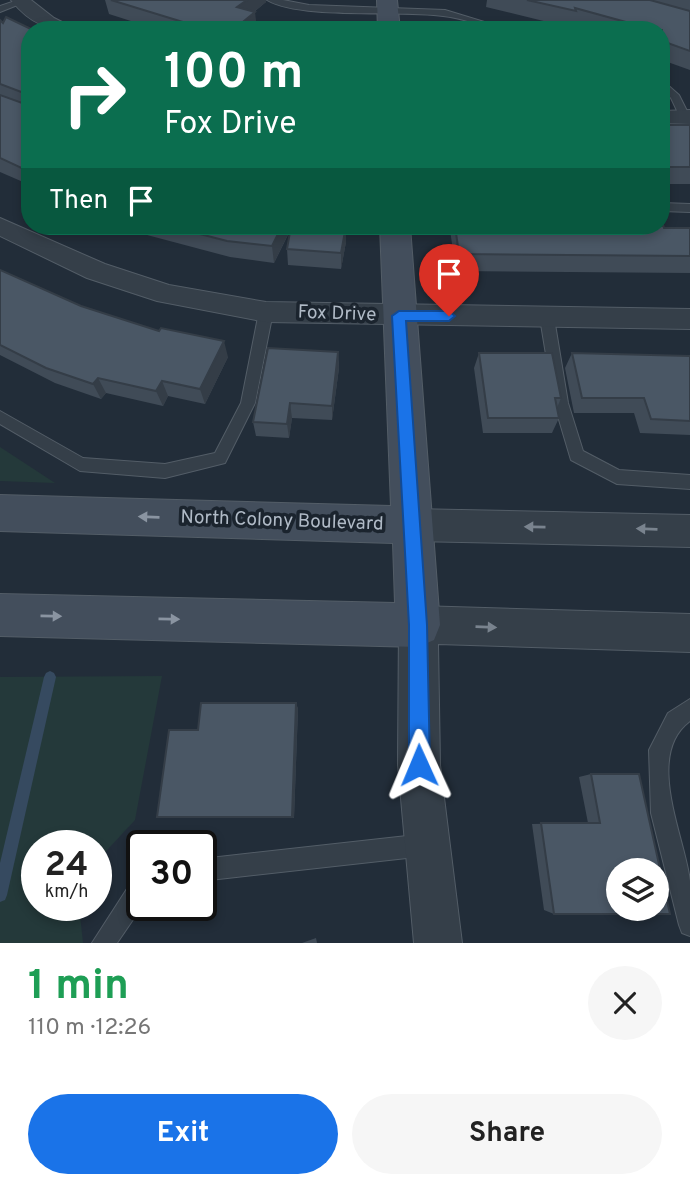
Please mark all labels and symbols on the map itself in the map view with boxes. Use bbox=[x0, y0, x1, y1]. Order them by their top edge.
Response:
pin bbox=[419, 244, 479, 316]
street label: Fox Drive bbox=[297, 301, 377, 327]
street label: North Colony Boulevard bbox=[180, 505, 384, 537]
one-way arrow bbox=[138, 512, 160, 523]
one-way arrow bbox=[524, 521, 546, 533]
one-way arrow bbox=[635, 524, 657, 535]
one-way arrow bbox=[40, 611, 62, 622]
one-way arrow bbox=[159, 613, 181, 625]
one-way arrow bbox=[475, 621, 497, 633]
position arrow bbox=[382, 728, 456, 802]
speed limit sign: 30 bbox=[126, 830, 217, 921]

